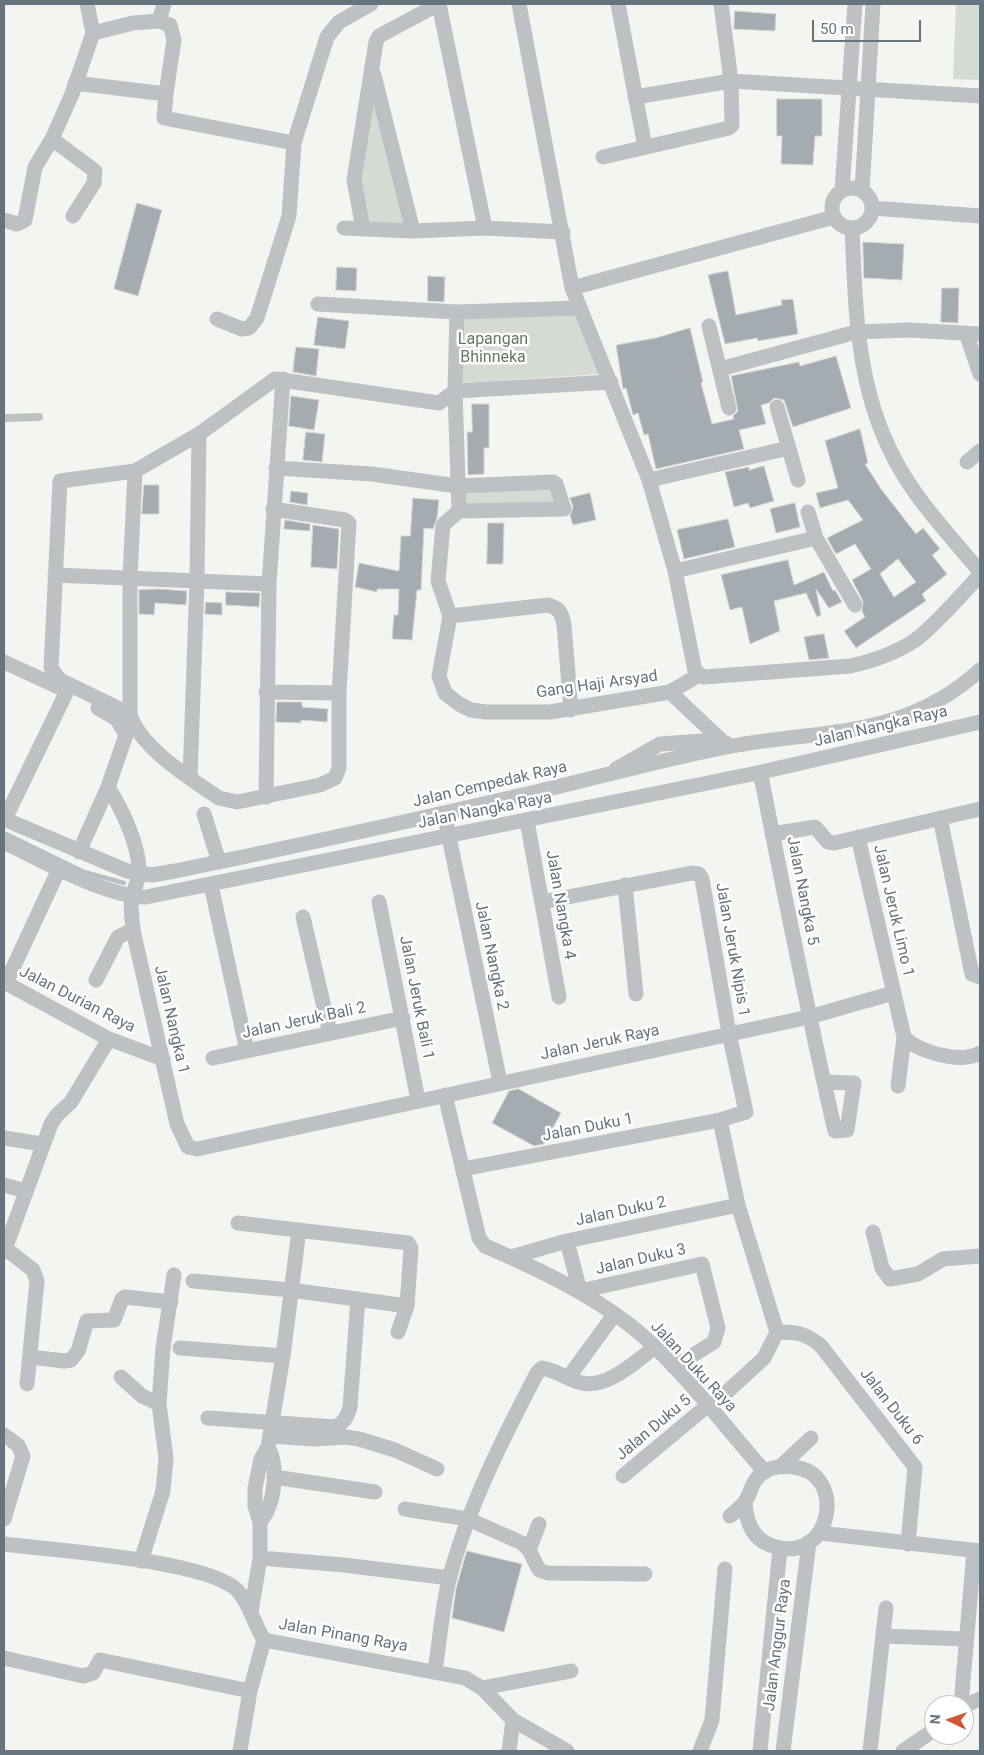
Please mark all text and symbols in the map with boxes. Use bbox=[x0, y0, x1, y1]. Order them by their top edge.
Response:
scale bar bbox=[814, 10, 923, 42]
text: 50 m bbox=[820, 20, 854, 38]
park label: Lapangan Bhinneka bbox=[458, 330, 528, 368]
street label: Gang Haji Arsyad bbox=[535, 667, 659, 703]
street label: Jalan Nangka Raya bbox=[812, 702, 950, 752]
street label: Jalan Cempedak Raya bbox=[411, 758, 569, 812]
street label: Jalan Nangka Raya bbox=[416, 789, 554, 833]
street label: Jalan Nangka 5 bbox=[782, 835, 822, 947]
street label: Jalan Jeruk Limo 1 bbox=[868, 843, 918, 979]
street label: Jalan Nangka 4 bbox=[541, 849, 579, 961]
street label: Jalan Jeruk Nipis 1 bbox=[711, 881, 753, 1019]
street label: Jalan Nangka 2 bbox=[470, 900, 512, 1012]
street label: Jalan Jeruk Bali 1 bbox=[395, 934, 437, 1062]
street label: Jalan Durian Raya bbox=[16, 962, 138, 1038]
street label: Jalan Nangka 1 bbox=[149, 964, 193, 1076]
street label: Jalan Jeruk Bali 2 bbox=[240, 999, 368, 1043]
street label: Jalan Jeruk Raya bbox=[539, 1021, 661, 1065]
street label: Jalan Duku 1 bbox=[541, 1110, 635, 1146]
street label: Jalan Duku 2 bbox=[574, 1193, 668, 1231]
street label: Jalan Duku 3 bbox=[594, 1240, 688, 1280]
street label: Jalan Duku Raya bbox=[646, 1317, 740, 1417]
street label: Jalan Duku 6 bbox=[855, 1365, 927, 1449]
street label: Jalan Duku 5 bbox=[613, 1391, 695, 1465]
street label: Jalan Anggur Raya bbox=[760, 1578, 796, 1712]
street label: Jalan Pinang Raya bbox=[277, 1615, 409, 1657]
north arrow bbox=[924, 1695, 974, 1745]
text: N bbox=[927, 1714, 943, 1725]

